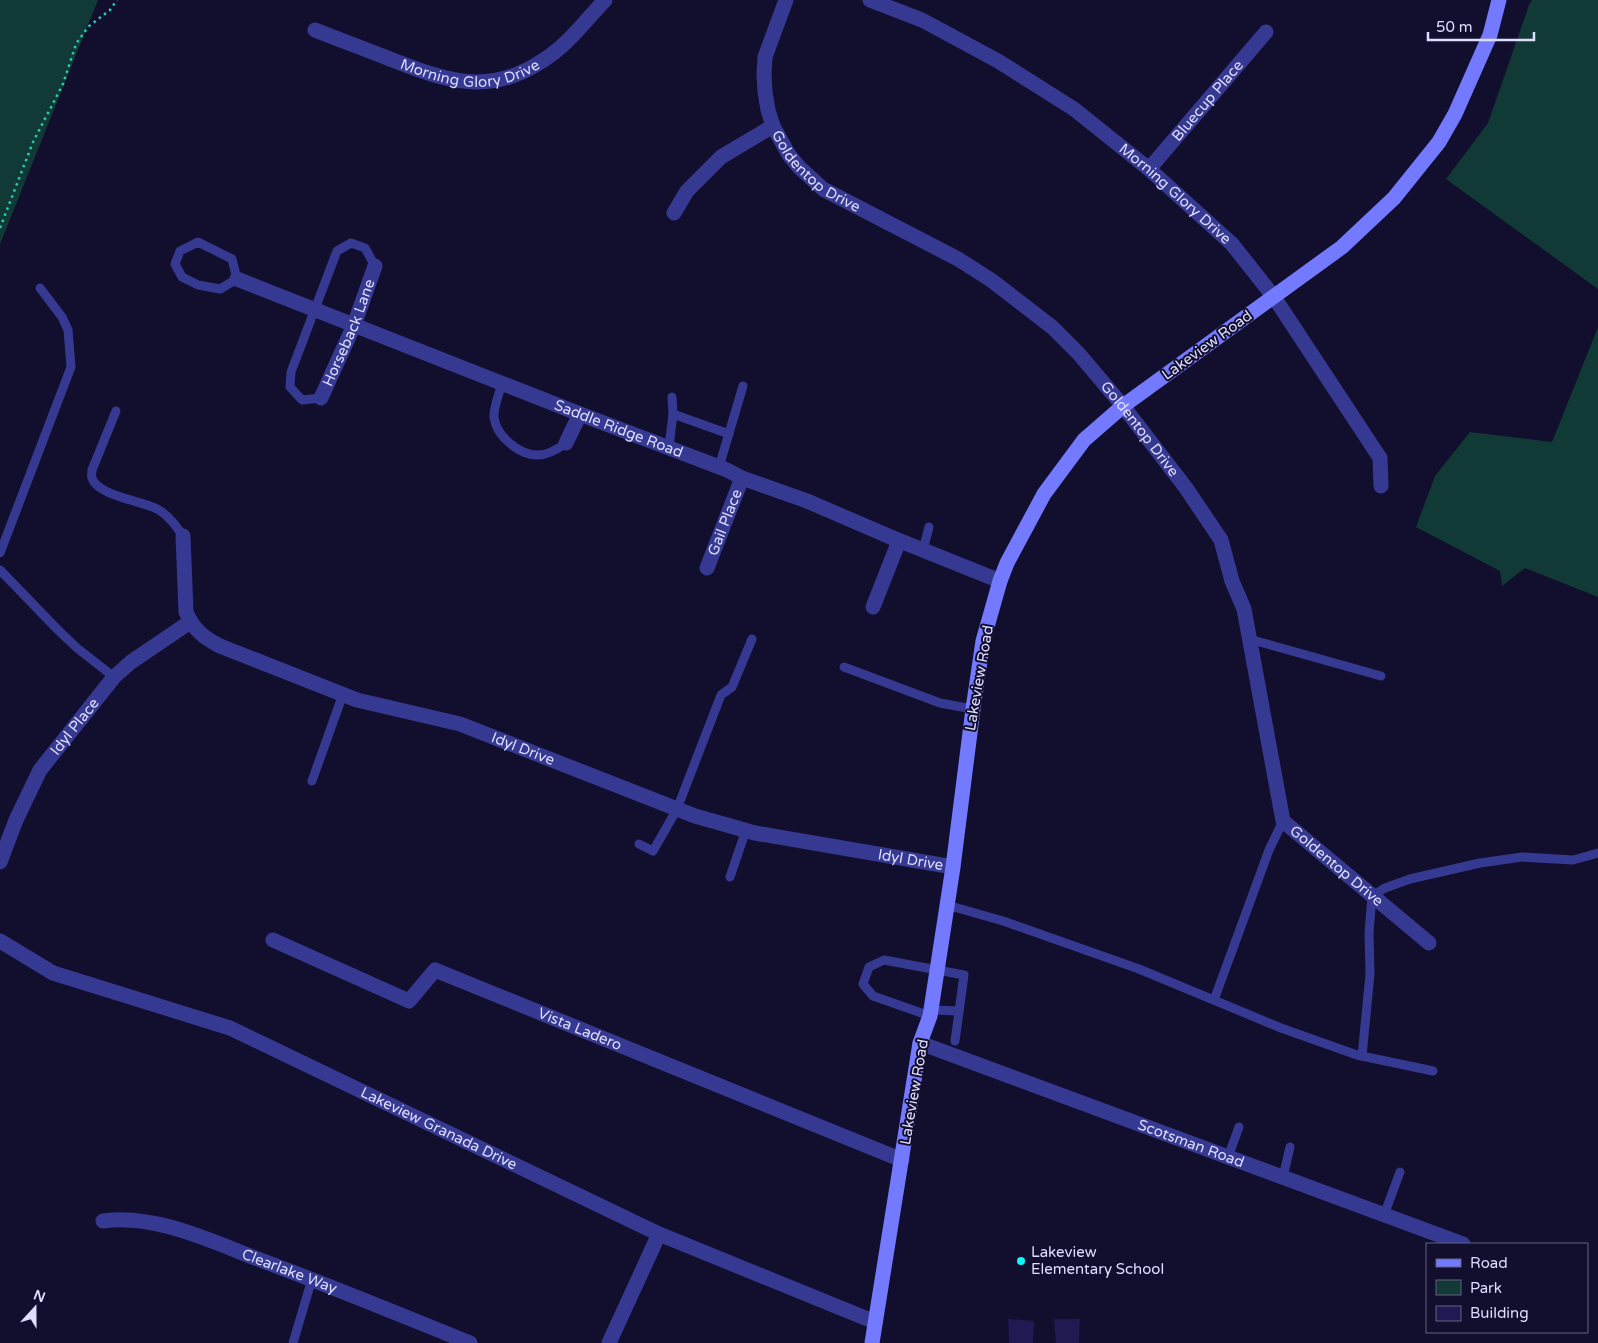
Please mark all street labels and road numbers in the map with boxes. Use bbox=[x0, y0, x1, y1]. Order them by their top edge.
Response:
street label: Morning Glory Drive bbox=[398, 51, 542, 69]
street label: Bluecup Place bbox=[1168, 56, 1247, 145]
street label: Goldentop Drive bbox=[768, 127, 864, 216]
street label: Morning Glory Drive bbox=[1115, 140, 1235, 248]
street label: Horseback Lane bbox=[318, 277, 379, 389]
street label: Lakeview Road bbox=[1158, 306, 1256, 384]
street label: Goldentop Drive bbox=[1097, 377, 1183, 480]
street label: Saddle Ridge Road bbox=[552, 396, 686, 461]
street label: Gail Place bbox=[704, 487, 746, 558]
street label: Lakeview Road bbox=[961, 624, 997, 732]
street label: Idyl Place bbox=[46, 694, 103, 759]
street label: Idyl Drive bbox=[489, 728, 557, 769]
street label: Goldentop Drive bbox=[1286, 822, 1387, 910]
street label: Idyl Drive bbox=[877, 845, 945, 874]
street label: Vista Ladero bbox=[535, 1004, 625, 1054]
street label: Lakeview Road bbox=[896, 1038, 932, 1146]
street label: Lakeview Granada Drive bbox=[358, 1083, 520, 1174]
street label: Scotsman Road bbox=[1135, 1115, 1247, 1171]
street label: Clearlake Way bbox=[239, 1245, 340, 1297]

